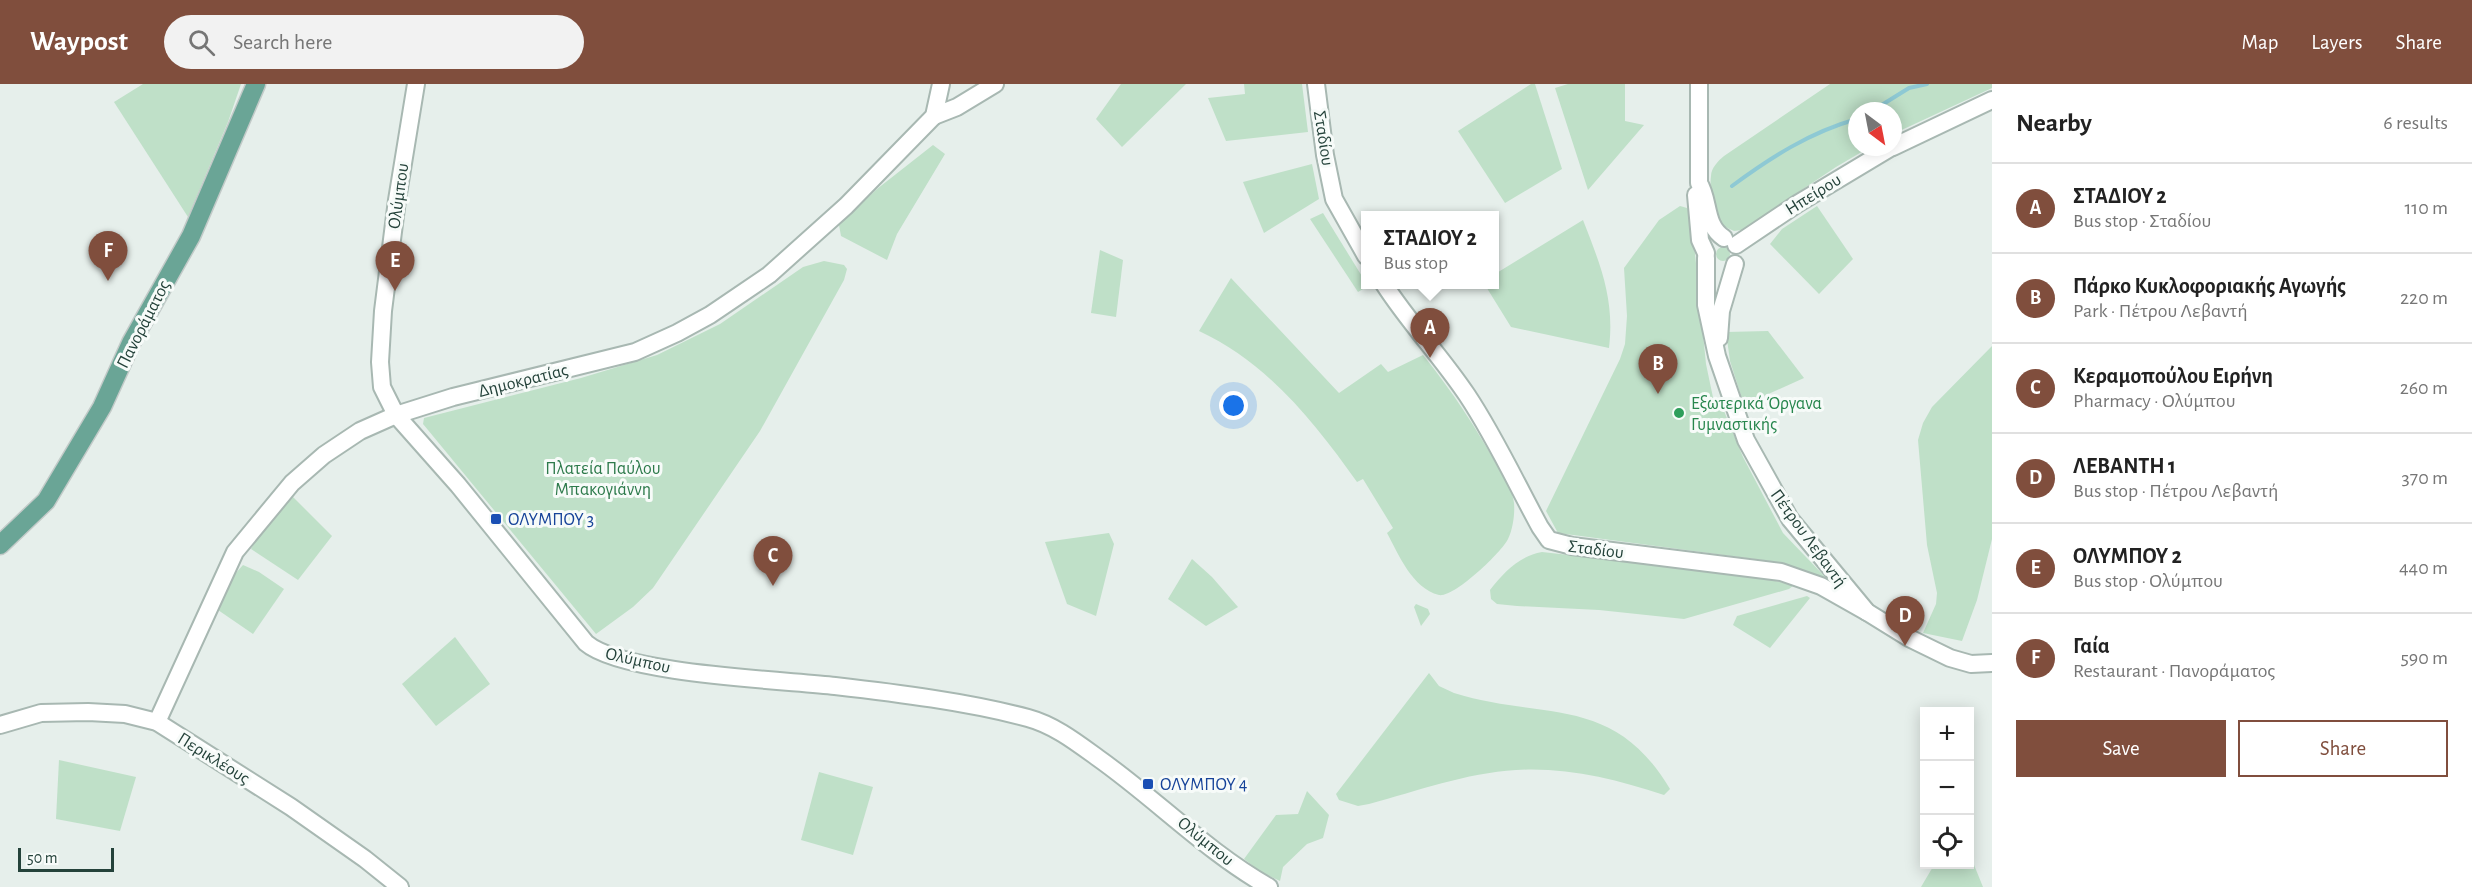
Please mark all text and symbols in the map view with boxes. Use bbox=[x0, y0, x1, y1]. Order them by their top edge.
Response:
search box bbox=[164, 15, 584, 69]
icon: search bbox=[185, 26, 218, 59]
text: Waypost bbox=[30, 28, 128, 56]
text: Search here bbox=[233, 31, 333, 53]
text: Map bbox=[2242, 32, 2278, 53]
text: Layers bbox=[2311, 32, 2362, 53]
text: Share bbox=[2395, 32, 2442, 53]
north arrow bbox=[1848, 102, 1902, 156]
street label: Σταδίου bbox=[1310, 109, 1337, 167]
text: Nearby bbox=[2016, 110, 2092, 136]
text: 6 results bbox=[2383, 113, 2448, 133]
street label: Ολύμπου bbox=[385, 162, 413, 230]
street label: Ηπείρου bbox=[1782, 170, 1845, 219]
text: ΣΤΑΔΙΟΥ 2 bbox=[2073, 185, 2167, 207]
text: A bbox=[2030, 198, 2042, 218]
text: 110 m bbox=[2404, 198, 2448, 218]
popup bbox=[1361, 211, 1499, 289]
text: Bus stop · Σταδίου bbox=[2073, 211, 2211, 231]
text: ΣΤΑΔΙΟΥ 2 bbox=[1383, 227, 1477, 249]
pin: F bbox=[88, 232, 128, 281]
pin: E bbox=[376, 242, 414, 291]
text: Bus stop bbox=[1383, 253, 1448, 273]
text: Πάρκο Κυκλοφοριακής Αγωγής bbox=[2073, 275, 2346, 297]
street label: Πανοράματος bbox=[114, 278, 174, 371]
text: B bbox=[2030, 288, 2041, 308]
text: 220 m bbox=[2400, 288, 2448, 308]
text: Park · Πέτρου Λεβαντή bbox=[2073, 301, 2248, 321]
pin: A bbox=[1410, 308, 1450, 358]
pin: B bbox=[1638, 344, 1678, 394]
street label: Δημοκρατίας bbox=[476, 360, 570, 401]
text: Κεραμοπούλου Ειρήνη bbox=[2073, 365, 2273, 387]
text: C bbox=[2030, 378, 2041, 398]
text: 260 m bbox=[2400, 378, 2448, 398]
your location bbox=[1219, 391, 1248, 420]
text: Pharmacy · Ολύμπου bbox=[2073, 391, 2236, 411]
place label: Εξωτερικά Όργανα Γυμναστικής bbox=[1691, 395, 1822, 434]
marker: Εξωτερικά Όργανα Γυμναστικής bbox=[1672, 406, 1686, 420]
text: ΛΕΒΑΝΤΗ 1 bbox=[2073, 455, 2176, 477]
park label: Πλατεία Παύλου Μπακογιάννη bbox=[545, 459, 661, 499]
text: D bbox=[2029, 468, 2042, 488]
text: 370 m bbox=[2402, 468, 2448, 488]
text: Bus stop · Πέτρου Λεβαντή bbox=[2073, 481, 2278, 501]
street label: Πέτρου Λεβαντή bbox=[1767, 486, 1850, 591]
place label: ΟΛΥΜΠΟΥ 3 bbox=[508, 511, 594, 529]
marker: ΟΛΥΜΠΟΥ 3 bbox=[489, 512, 503, 526]
pin: C bbox=[754, 536, 792, 586]
street label: Σταδίου bbox=[1567, 537, 1625, 562]
text: ΟΛΥΜΠΟΥ 2 bbox=[2073, 545, 2182, 567]
text: E bbox=[2030, 558, 2041, 578]
text: 440 m bbox=[2399, 558, 2448, 578]
text: Bus stop · Ολύμπου bbox=[2073, 571, 2223, 591]
pin: D bbox=[1886, 596, 1924, 646]
text: Γαία bbox=[2073, 635, 2110, 657]
street label: Ολύμπου bbox=[603, 645, 672, 677]
text: F bbox=[2031, 648, 2040, 668]
text: 590 m bbox=[2400, 648, 2448, 668]
text: Restaurant · Πανοράματος bbox=[2073, 661, 2275, 681]
map controls bbox=[1920, 707, 1974, 869]
button: + bbox=[1920, 707, 1974, 761]
button: Save bbox=[2016, 720, 2226, 777]
button: Share bbox=[2238, 720, 2448, 777]
street label: Περικλέους bbox=[174, 730, 253, 788]
button: − bbox=[1920, 761, 1974, 815]
place label: ΟΛΥΜΠΟΥ 4 bbox=[1160, 776, 1248, 794]
marker: ΟΛΥΜΠΟΥ 4 bbox=[1141, 777, 1155, 791]
street label: Ολύμπου bbox=[1174, 814, 1237, 870]
button: locate bbox=[1920, 815, 1974, 869]
scale bar bbox=[18, 845, 114, 872]
text: 50 m bbox=[27, 850, 58, 866]

